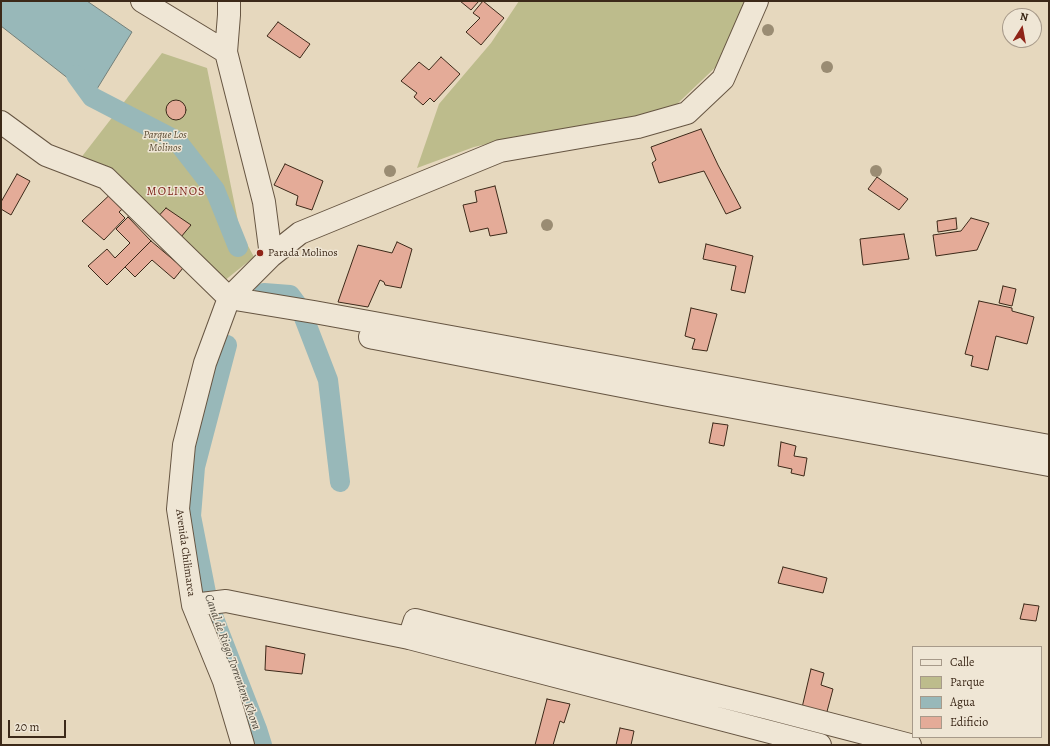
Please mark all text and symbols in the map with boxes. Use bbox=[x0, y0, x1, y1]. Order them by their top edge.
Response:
north arrow bbox=[1002, 8, 1042, 48]
text: N bbox=[1019, 9, 1030, 25]
park label: Parque Los Molinos bbox=[143, 128, 187, 154]
district label: MOLINOS bbox=[147, 185, 205, 199]
place label: Parada Molinos bbox=[268, 246, 338, 260]
marker: Parada Molinos bbox=[255, 248, 265, 258]
street label: Avenida Chilimarca bbox=[172, 509, 198, 597]
water label: Canal de Riego Torrentera Khora bbox=[201, 592, 263, 732]
legend bbox=[912, 646, 1042, 738]
text: Calle bbox=[950, 654, 974, 670]
text: Parque bbox=[950, 674, 985, 690]
text: Agua bbox=[950, 694, 975, 710]
scale bar bbox=[10, 712, 68, 738]
text: Edificio bbox=[950, 714, 988, 730]
text: 20 m bbox=[15, 719, 39, 735]

